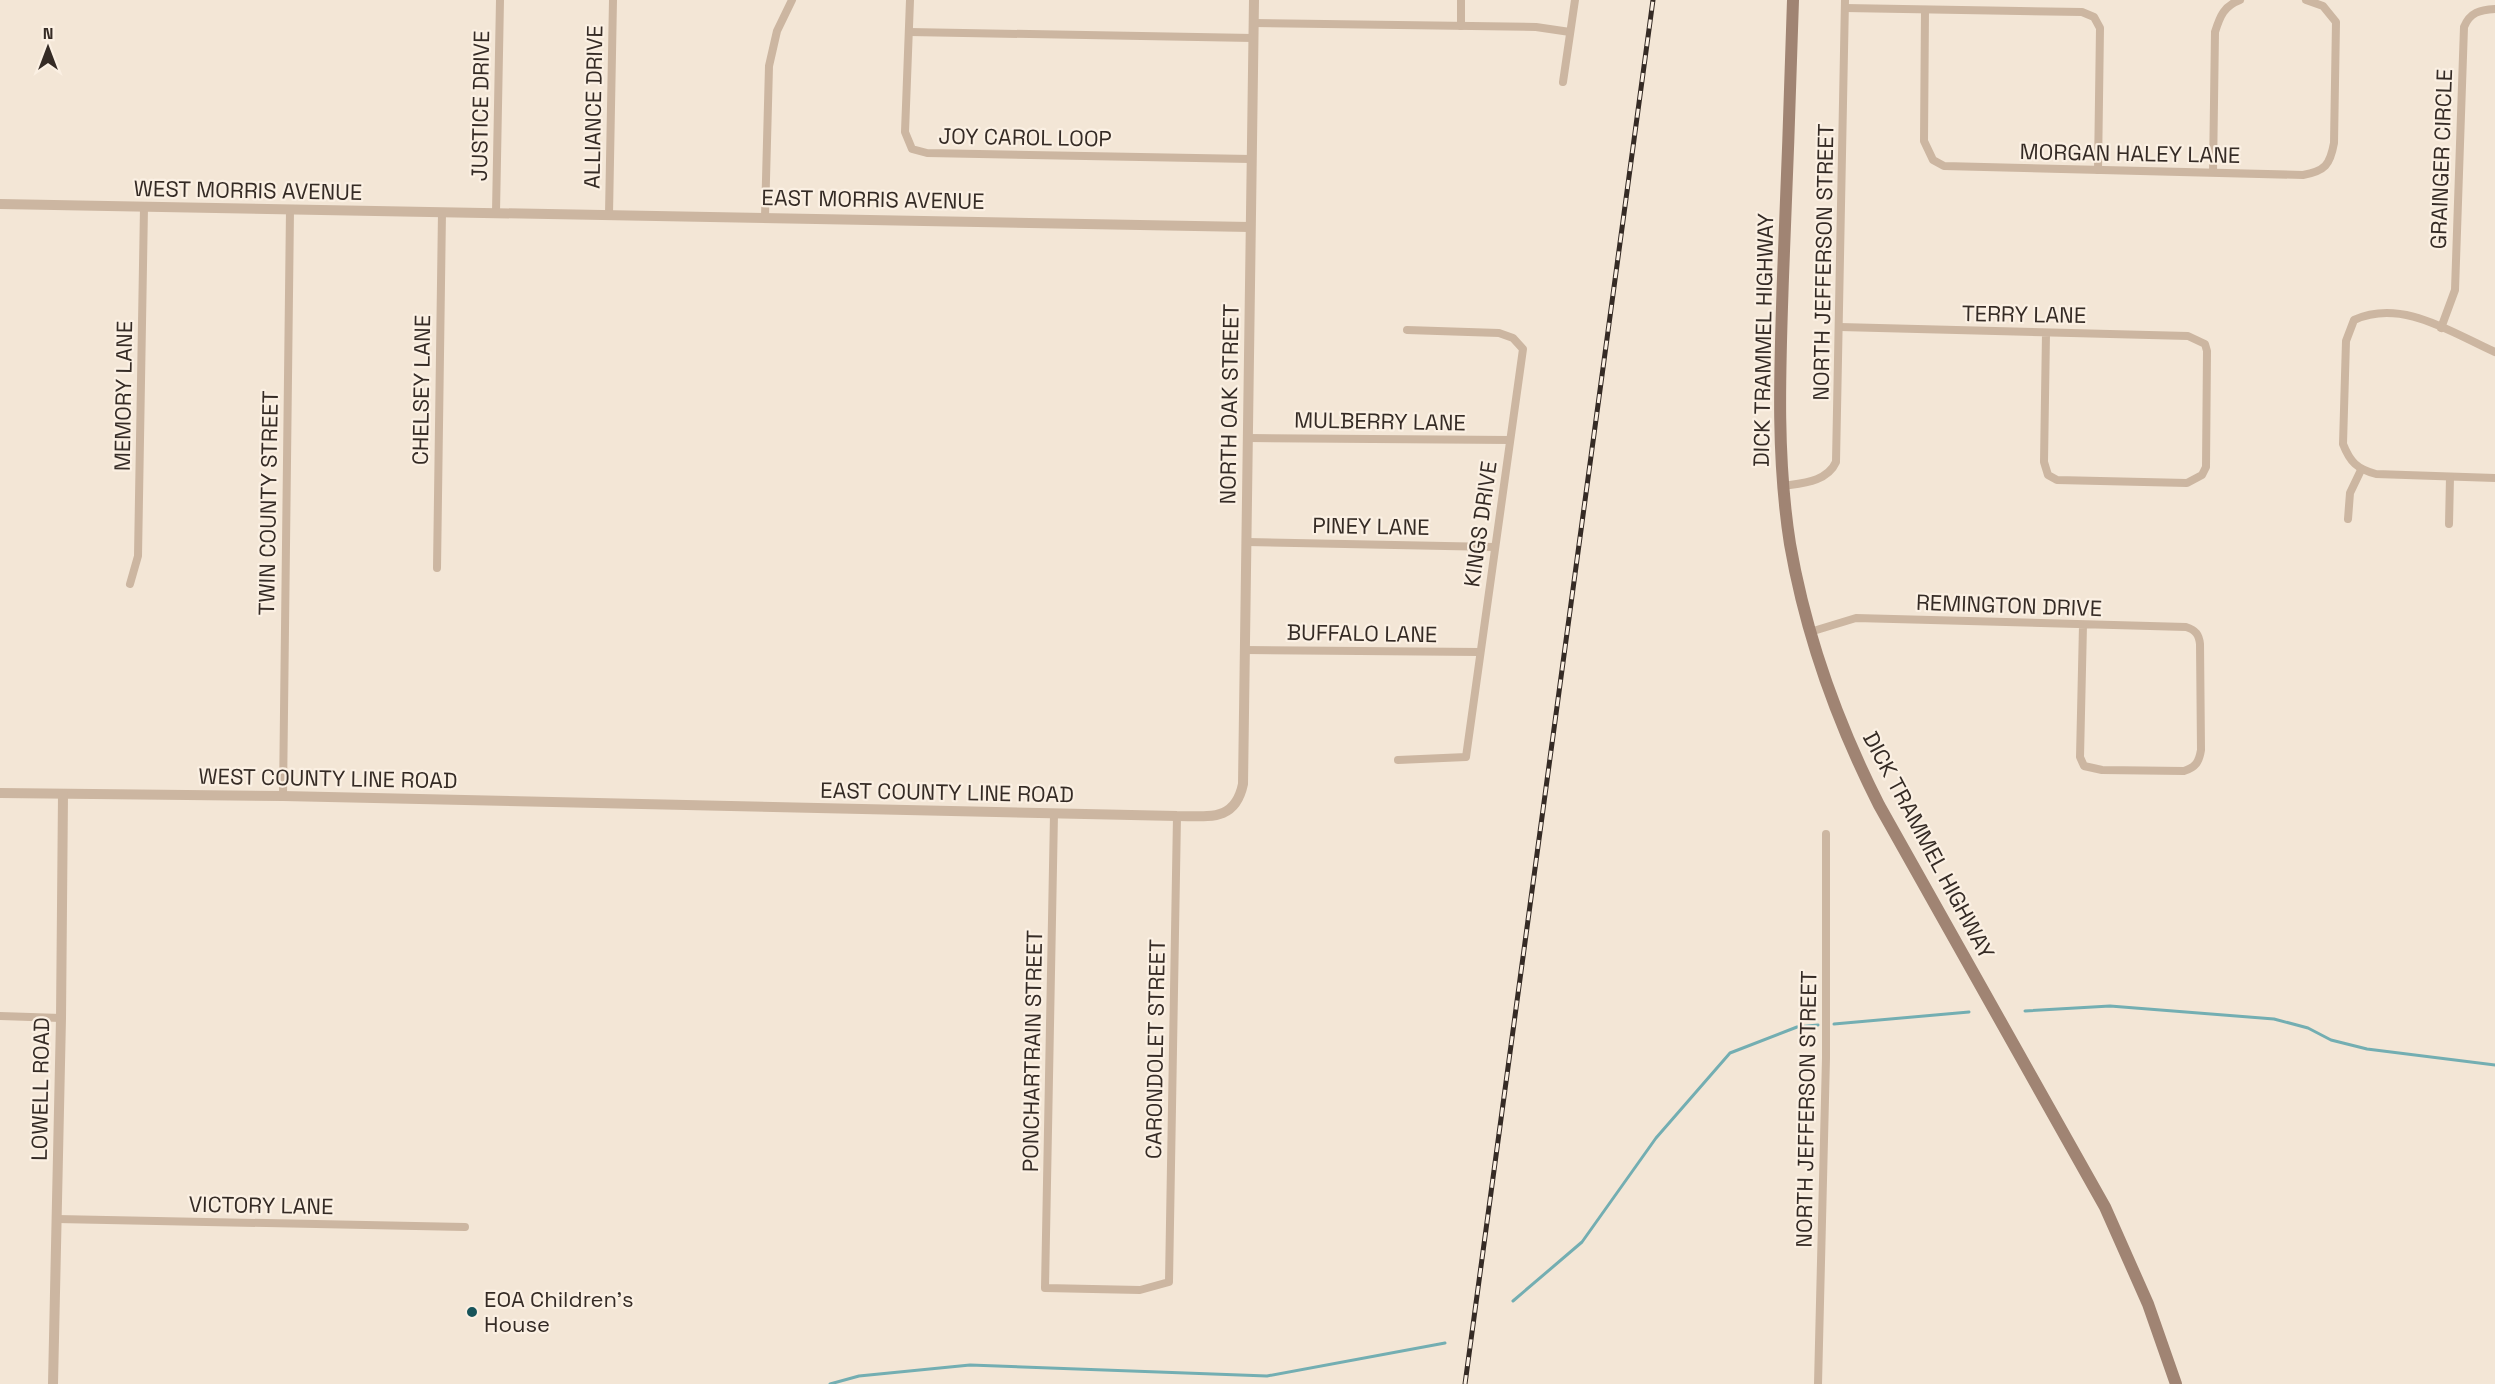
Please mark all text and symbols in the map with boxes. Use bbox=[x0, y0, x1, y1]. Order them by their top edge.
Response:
north arrow bbox=[18, 18, 78, 78]
text: N bbox=[43, 23, 53, 44]
street label: ALLIANCE DRIVE bbox=[578, 25, 608, 189]
street label: JUSTICE DRIVE bbox=[465, 30, 495, 182]
street label: GRAINGER CIRCLE bbox=[2424, 68, 2458, 250]
street label: JOY CAROL LOOP bbox=[938, 121, 1112, 153]
street label: NORTH JEFFERSON STREET bbox=[1807, 123, 1839, 401]
street label: MORGAN HALEY LANE bbox=[2019, 137, 2241, 169]
street label: WEST MORRIS AVENUE bbox=[133, 174, 363, 206]
street label: EAST MORRIS AVENUE bbox=[761, 183, 985, 215]
street label: DICK TRAMMEL HIGHWAY bbox=[1747, 212, 1779, 467]
street label: TERRY LANE bbox=[1962, 299, 2086, 329]
street label: NORTH OAK STREET bbox=[1213, 303, 1245, 505]
street label: CHELSEY LANE bbox=[406, 315, 436, 465]
street label: MEMORY LANE bbox=[108, 321, 138, 471]
street label: TWIN COUNTY STREET bbox=[252, 390, 284, 616]
street label: MULBERRY LANE bbox=[1294, 406, 1466, 436]
street label: KINGS DRIVE bbox=[1457, 459, 1503, 589]
street label: PINEY LANE bbox=[1312, 511, 1430, 541]
street label: REMINGTON DRIVE bbox=[1915, 588, 2103, 622]
street label: BUFFALO LANE bbox=[1286, 618, 1438, 648]
street label: DICK TRAMMEL HIGHWAY bbox=[1857, 726, 2001, 964]
street label: WEST COUNTY LINE ROAD bbox=[198, 762, 458, 794]
street label: EAST COUNTY LINE ROAD bbox=[820, 776, 1074, 808]
street label: PONCHARTRAIN STREET bbox=[1016, 930, 1048, 1172]
street label: CARONDOLET STREET bbox=[1139, 939, 1171, 1159]
street label: NORTH JEFFERSON STREET bbox=[1790, 970, 1822, 1248]
street label: LOWELL ROAD bbox=[25, 1017, 55, 1161]
street label: VICTORY LANE bbox=[188, 1190, 334, 1220]
place label: EOA Children’s House bbox=[484, 1285, 633, 1338]
marker: EOA Children’s House bbox=[465, 1305, 479, 1319]

